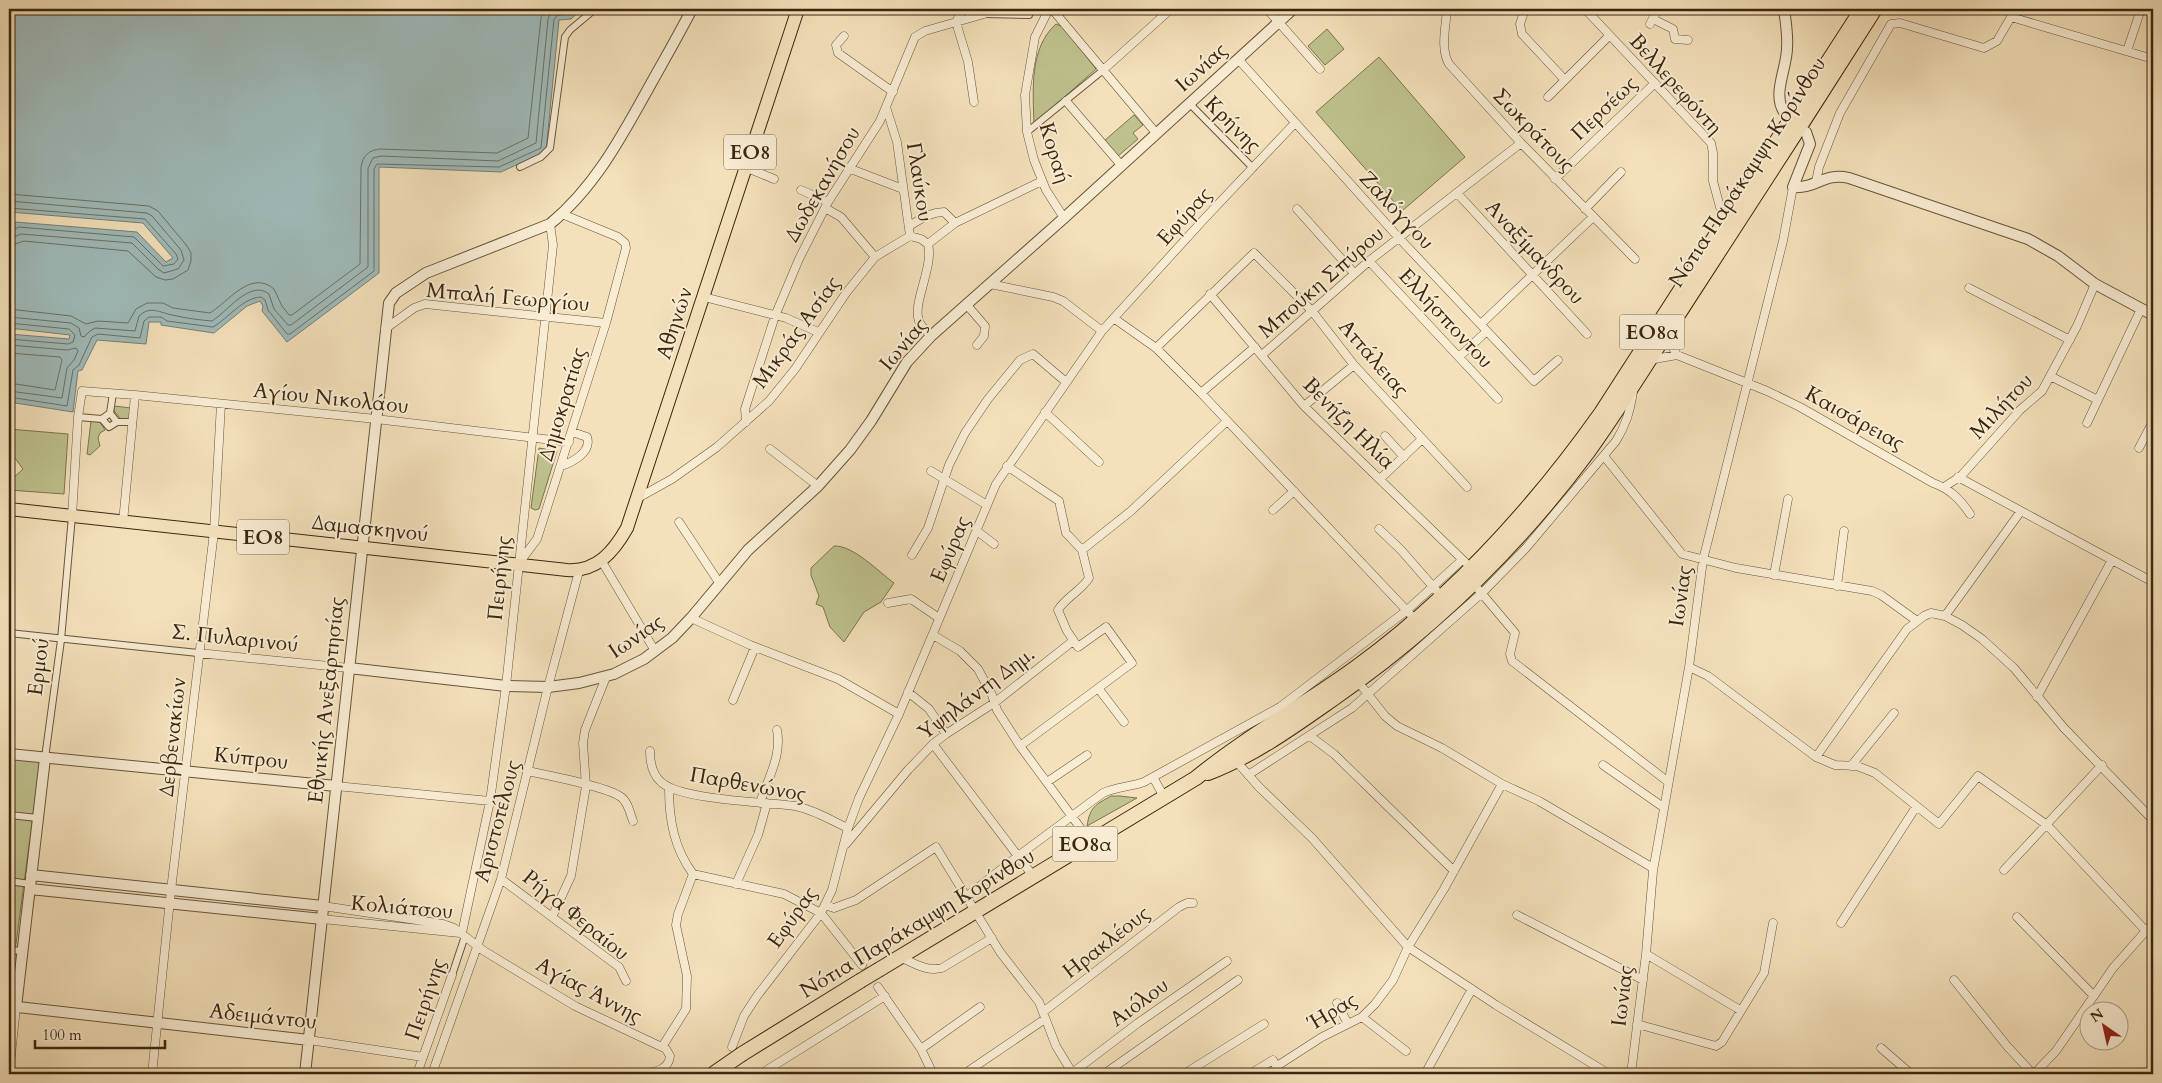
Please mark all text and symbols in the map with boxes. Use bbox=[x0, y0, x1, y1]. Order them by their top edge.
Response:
street label: Βελλερεφόντη bbox=[1622, 28, 1729, 141]
street label: Ιωνίας bbox=[1169, 36, 1234, 99]
street label: Νότια Παράκαμψη Κορίνθου bbox=[1662, 51, 1833, 293]
street label: Περσέως bbox=[1565, 69, 1644, 147]
street label: Σωκράτους bbox=[1486, 82, 1581, 179]
street label: Κρήνης bbox=[1198, 90, 1267, 159]
street label: Κοραή bbox=[1031, 119, 1078, 187]
street label: Δωδεκανήσου bbox=[777, 121, 867, 248]
road number: ΕΟ8 bbox=[724, 134, 776, 170]
street label: Γλαύκου bbox=[899, 140, 940, 224]
street label: Ζαλόγγου bbox=[1353, 165, 1441, 256]
street label: Εφύρας bbox=[1150, 181, 1218, 252]
street label: Αναξίμανδρου bbox=[1478, 194, 1591, 311]
street label: Μπούκη Σπύρου bbox=[1252, 220, 1390, 345]
street label: Ελλήσποντου bbox=[1392, 262, 1500, 375]
street label: Μικράς Ασίας bbox=[746, 270, 847, 395]
street label: Μπαλή Γεωργίου bbox=[425, 276, 591, 319]
street label: Αθηνών bbox=[649, 283, 700, 363]
street label: Ιωνίας bbox=[873, 312, 934, 377]
street label: Αττάλειας bbox=[1332, 313, 1415, 403]
road number: ΕΟ8α bbox=[1620, 314, 1684, 350]
street label: Δημοκρατίας bbox=[531, 344, 594, 465]
street label: Μιλήτου bbox=[1963, 367, 2039, 446]
street label: Βενήζη Ηλία bbox=[1296, 371, 1401, 476]
street label: Αγίου Νικολάου bbox=[252, 376, 410, 421]
street label: Καισάρειας bbox=[1800, 379, 1910, 458]
street label: Δαμασκηνού bbox=[310, 508, 430, 549]
street label: Εφύρας bbox=[924, 512, 977, 587]
road number: ΕΟ8 bbox=[237, 520, 289, 554]
street label: Πειρήνης bbox=[481, 534, 518, 622]
street label: Ιωνίας bbox=[1662, 564, 1699, 628]
street label: Εθνικής Ανεξαρτησίας bbox=[301, 595, 352, 805]
street label: Ιωνίας bbox=[603, 607, 670, 666]
street label: Σ. Πυλαρινού bbox=[170, 617, 300, 660]
street label: Ερμού bbox=[21, 637, 56, 697]
street label: Υψηλάντη Δημ. bbox=[912, 640, 1041, 747]
street label: Δερβενακίων bbox=[152, 676, 193, 798]
street label: Κύπρου bbox=[212, 740, 290, 777]
street label: Αριστοτέλους bbox=[467, 757, 528, 885]
street label: Παρθενώνος bbox=[688, 760, 808, 809]
road number: ΕΟ8α bbox=[1052, 826, 1118, 862]
street label: Νότια Παράκαμψη Κορίνθου bbox=[794, 842, 1040, 1005]
street label: Ρήγα Φεραίου bbox=[516, 863, 635, 967]
street label: Εφύρας bbox=[761, 880, 824, 954]
street label: Κολιάτσου bbox=[350, 889, 454, 926]
street label: Ηρακλέους bbox=[1057, 899, 1156, 986]
street label: Αγίας Άννης bbox=[530, 950, 647, 1031]
street label: Πειρήνης bbox=[398, 954, 453, 1044]
street label: Ιωνίας bbox=[1604, 964, 1641, 1028]
street label: Αιόλου bbox=[1104, 971, 1175, 1034]
street label: Ήρας bbox=[1302, 985, 1363, 1038]
street label: Αδειμάντου bbox=[208, 996, 318, 1037]
north arrow bbox=[2080, 1000, 2130, 1050]
text: N bbox=[2087, 1004, 2107, 1027]
scale bar bbox=[35, 1018, 165, 1050]
text: 100 m bbox=[42, 1025, 82, 1045]

